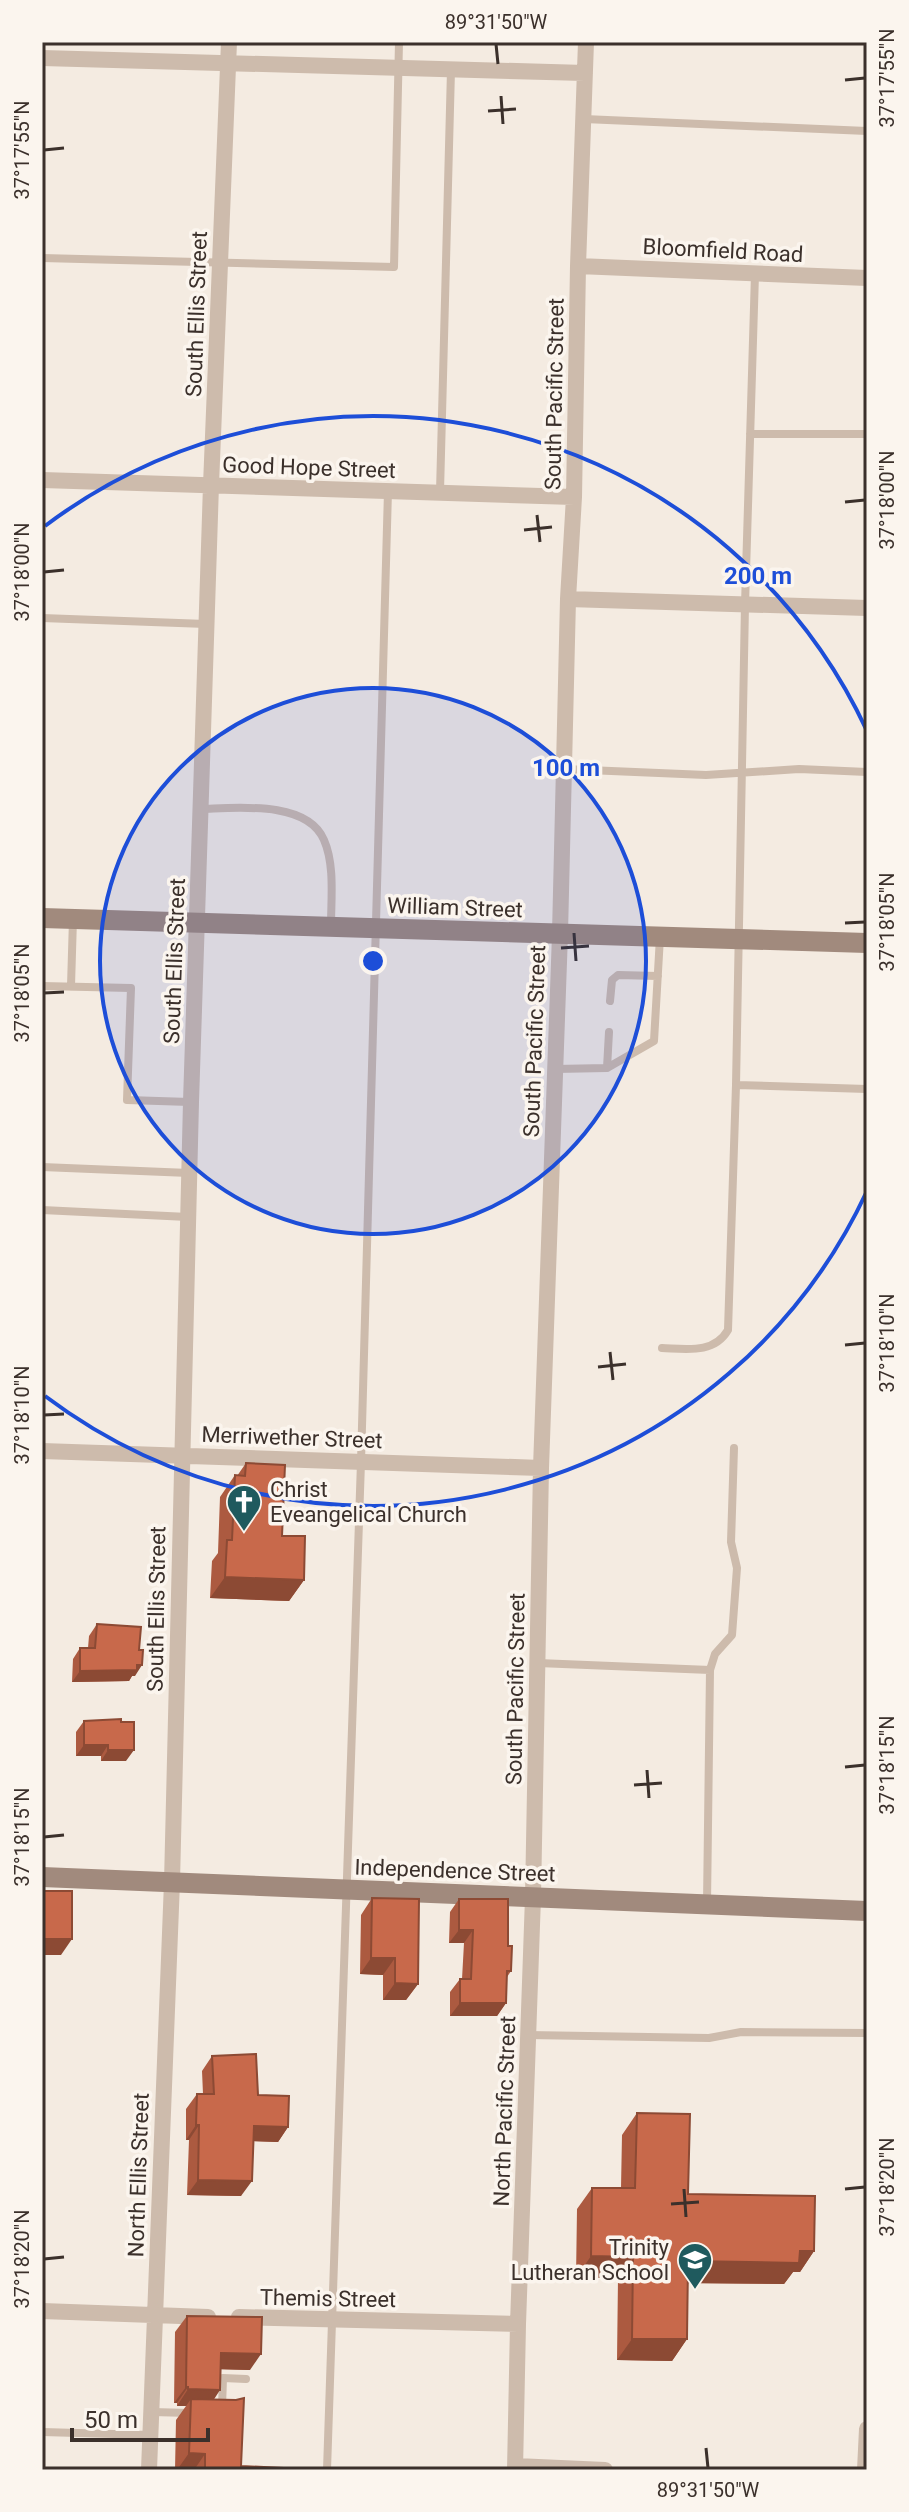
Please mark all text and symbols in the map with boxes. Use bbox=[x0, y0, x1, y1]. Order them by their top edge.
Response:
text: 89°31'50"W bbox=[445, 10, 548, 34]
text: 37°17'55"N bbox=[875, 28, 899, 128]
text: 37°17'55"N bbox=[10, 100, 34, 200]
street label: South Ellis Street bbox=[181, 231, 212, 397]
street label: Bloomfield Road bbox=[642, 234, 804, 267]
street label: South Pacific Street bbox=[540, 298, 569, 490]
text: 37°18'00"N bbox=[875, 450, 899, 550]
street label: Good Hope Street bbox=[222, 452, 396, 483]
text: 37°18'00"N bbox=[10, 522, 34, 622]
text: 200 m bbox=[724, 562, 792, 590]
text: 100 m bbox=[532, 754, 600, 782]
text: 37°18'05"N bbox=[875, 872, 899, 972]
street label: South Ellis Street bbox=[159, 878, 190, 1044]
street label: William Street bbox=[387, 893, 523, 922]
text: 37°18'05"N bbox=[10, 943, 34, 1043]
street label: South Pacific Street bbox=[519, 944, 550, 1138]
centre of rings bbox=[359, 947, 387, 975]
text: 37°18'10"N bbox=[875, 1293, 899, 1393]
text: 37°18'10"N bbox=[10, 1365, 34, 1465]
street label: Merriwether Street bbox=[201, 1422, 383, 1453]
place label: Christ Eveangelical Church bbox=[270, 1477, 467, 1527]
church icon: Christ Eveangelical Church bbox=[225, 1483, 263, 1533]
street label: South Ellis Street bbox=[143, 1526, 170, 1692]
street label: South Pacific Street bbox=[501, 1593, 530, 1785]
text: 37°18'15"N bbox=[875, 1715, 899, 1815]
text: 37°18'15"N bbox=[10, 1787, 34, 1887]
street label: Independence Street bbox=[354, 1854, 556, 1887]
street label: North Pacific Street bbox=[489, 2015, 520, 2207]
street label: North Ellis Street bbox=[123, 2092, 154, 2258]
text: 37°18'20"N bbox=[875, 2137, 899, 2237]
text: 37°18'20"N bbox=[10, 2209, 34, 2309]
place label: Trinity Lutheran School bbox=[511, 2235, 670, 2285]
school or university icon: Trinity Lutheran School bbox=[676, 2241, 714, 2291]
street label: Themis Street bbox=[260, 2285, 396, 2312]
scale bar bbox=[72, 2392, 208, 2442]
text: 50 m bbox=[84, 2406, 138, 2434]
text: 89°31'50"W bbox=[657, 2478, 760, 2502]

